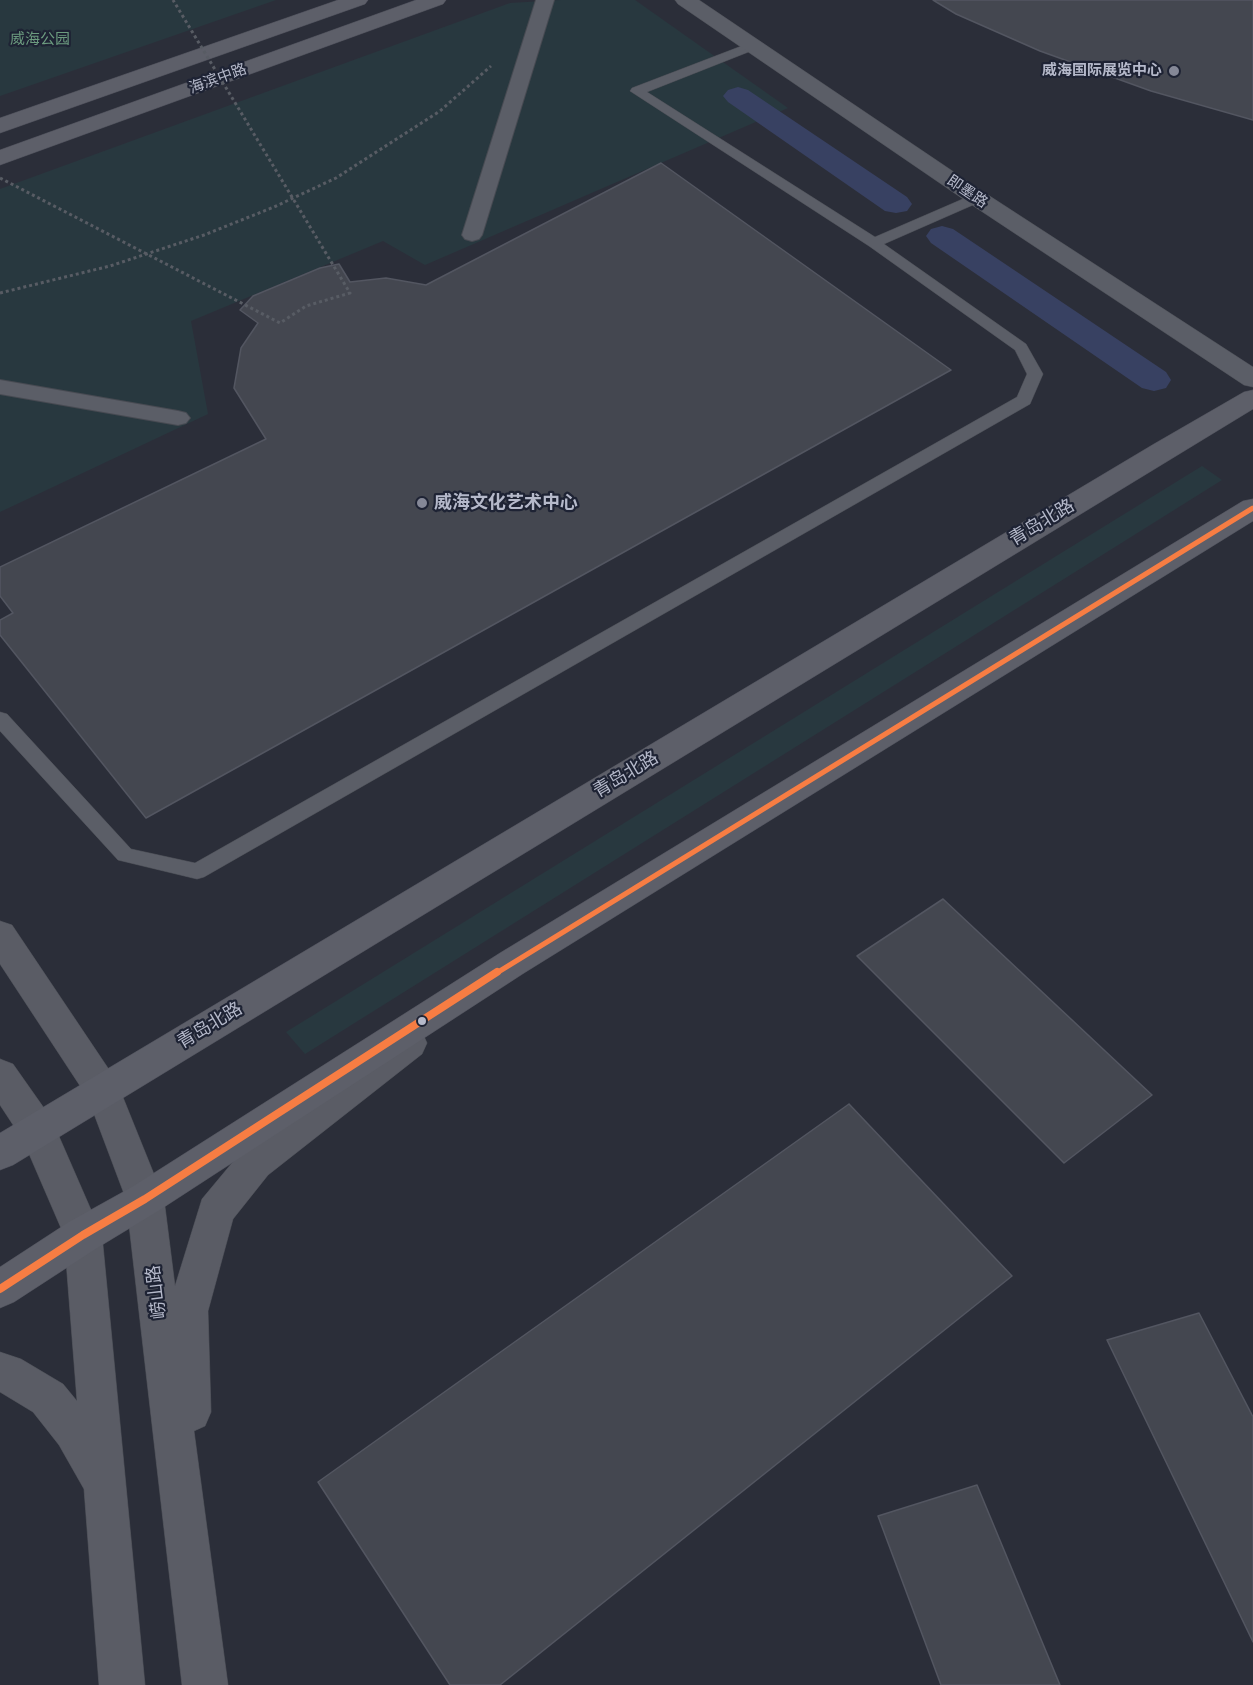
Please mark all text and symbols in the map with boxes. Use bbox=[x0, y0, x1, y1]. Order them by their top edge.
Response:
park label: 威海公园 bbox=[10, 31, 70, 49]
street label: 海滨中路 bbox=[187, 60, 249, 98]
place label: 威海国际展览中心 bbox=[1042, 62, 1162, 80]
marker: 威海国际展览中心 bbox=[1167, 64, 1181, 78]
street label: 即墨路 bbox=[943, 172, 991, 212]
place label: 威海文化艺术中心 bbox=[434, 492, 578, 514]
street label: 青岛北路 bbox=[1006, 495, 1078, 551]
marker: 威海文化艺术中心 bbox=[415, 496, 429, 510]
street label: 青岛北路 bbox=[590, 747, 662, 803]
street label: 青岛北路 bbox=[174, 998, 246, 1054]
unlabelled marker bbox=[416, 1015, 428, 1027]
street label: 崂山路 bbox=[143, 1264, 171, 1320]

